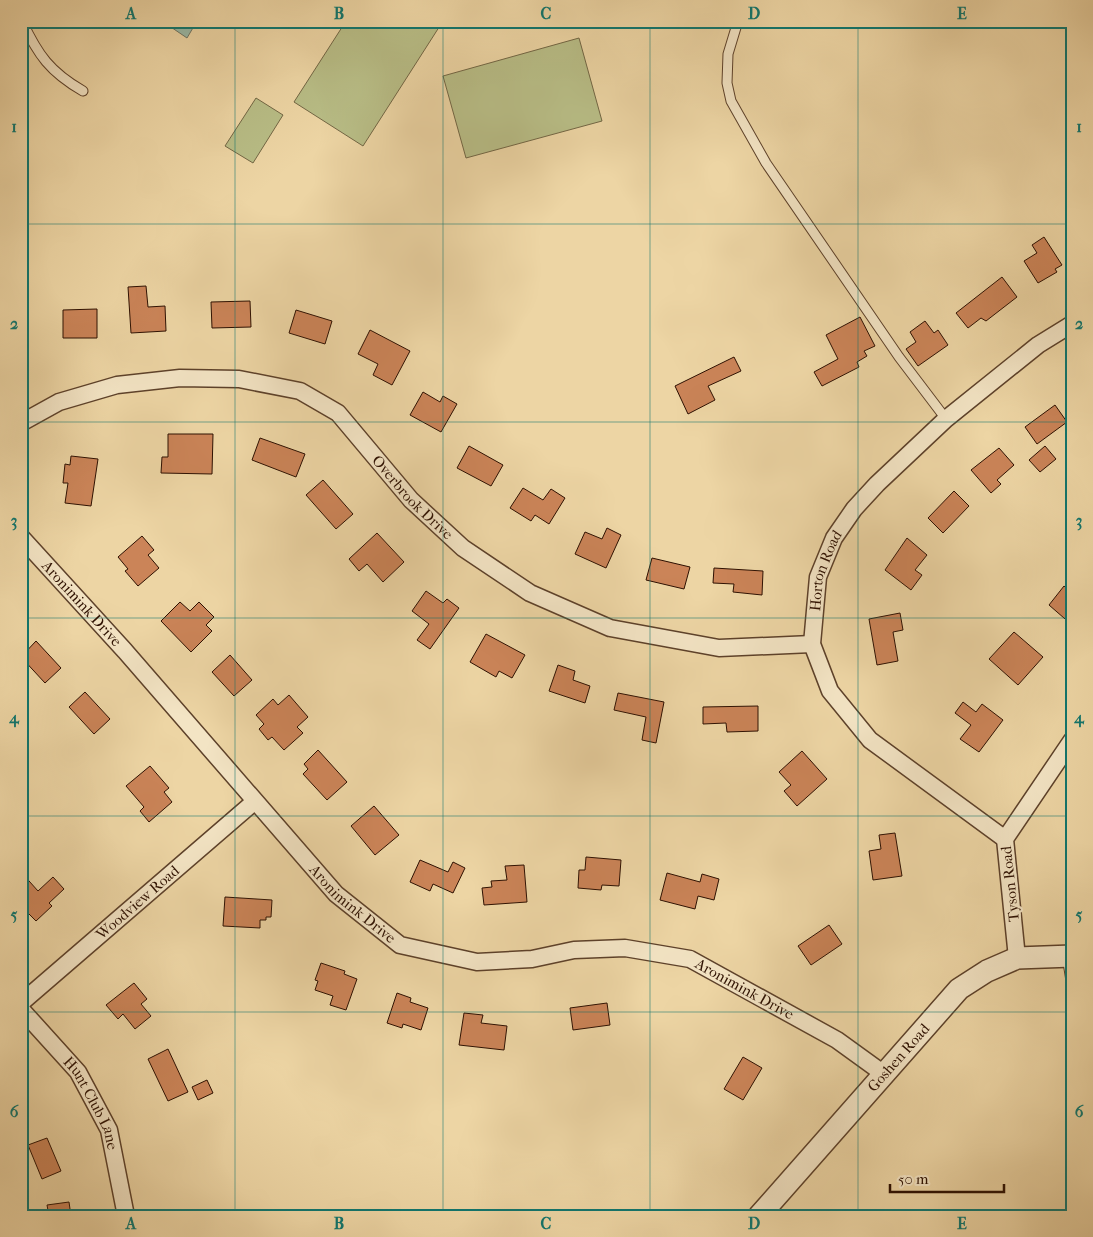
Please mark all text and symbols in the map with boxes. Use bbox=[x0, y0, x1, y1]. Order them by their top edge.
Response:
text: A bbox=[125, 4, 137, 23]
text: B bbox=[334, 4, 344, 23]
text: C bbox=[541, 4, 552, 23]
text: D bbox=[748, 4, 760, 23]
text: E bbox=[957, 4, 967, 23]
text: 1 bbox=[11, 117, 17, 136]
text: 1 bbox=[1076, 117, 1082, 136]
text: 2 bbox=[10, 314, 18, 333]
text: 2 bbox=[1075, 314, 1083, 333]
street label: Overbrook Drive bbox=[368, 451, 457, 544]
text: 3 bbox=[11, 511, 17, 531]
text: 3 bbox=[1076, 511, 1082, 531]
street label: Horton Road bbox=[806, 526, 846, 612]
street label: Aronimink Drive bbox=[37, 556, 126, 651]
text: 4 bbox=[8, 708, 20, 728]
text: 4 bbox=[1073, 708, 1085, 728]
street label: Tyson Road bbox=[997, 844, 1023, 923]
street label: Aronimink Drive bbox=[305, 860, 400, 947]
street label: Woodview Road bbox=[92, 861, 183, 944]
text: 5 bbox=[11, 905, 18, 924]
text: 5 bbox=[1076, 905, 1083, 924]
street label: Aronimink Drive bbox=[691, 954, 797, 1024]
street label: Goshen Road bbox=[864, 1019, 934, 1095]
street label: Hunt Club Lane bbox=[60, 1053, 122, 1152]
text: 6 bbox=[10, 1102, 19, 1121]
text: 6 bbox=[1075, 1102, 1084, 1121]
scale bar bbox=[890, 1162, 1004, 1194]
text: 50 m bbox=[898, 1170, 929, 1188]
text: A bbox=[125, 1214, 137, 1233]
text: B bbox=[334, 1214, 344, 1233]
text: C bbox=[541, 1214, 552, 1233]
text: D bbox=[748, 1214, 760, 1233]
text: E bbox=[957, 1214, 967, 1233]

